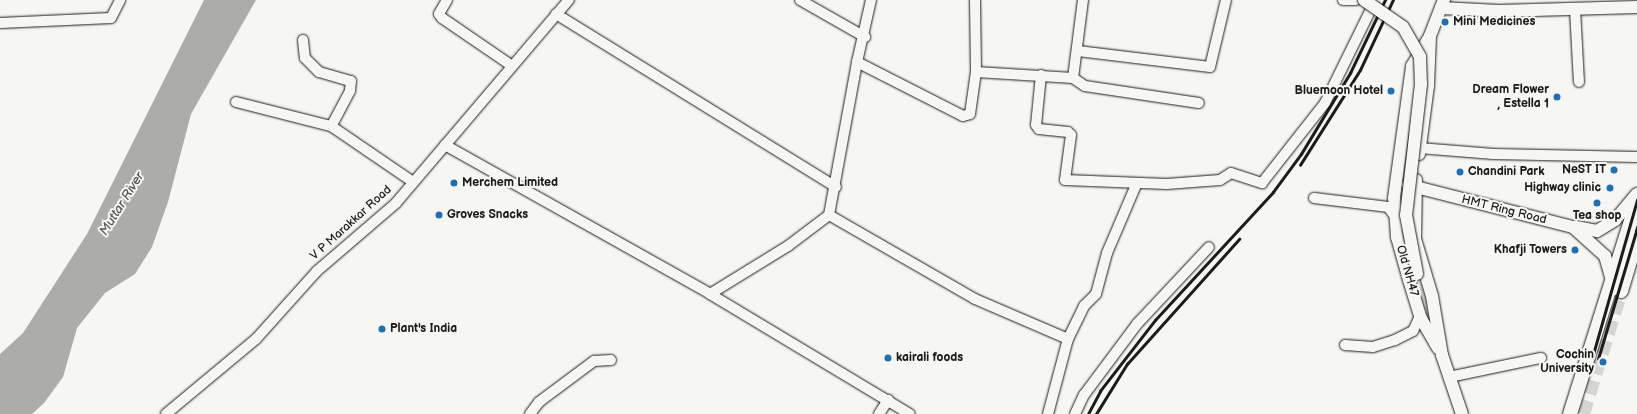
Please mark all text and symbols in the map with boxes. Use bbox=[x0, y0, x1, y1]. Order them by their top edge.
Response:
place label: Mini Medicines bbox=[1453, 15, 1535, 29]
marker: Mini Medicines bbox=[1440, 17, 1450, 27]
place label: Dream Flower , Estella 1 bbox=[1472, 83, 1549, 111]
place label: Bluemoon Hotel bbox=[1295, 84, 1383, 98]
marker: Bluemoon Hotel bbox=[1386, 86, 1396, 96]
marker: Dream Flower , Estella 1 bbox=[1552, 92, 1562, 102]
place label: NeST IT bbox=[1562, 163, 1606, 177]
place label: Chandini Park bbox=[1468, 165, 1544, 179]
marker: NeST IT bbox=[1609, 165, 1619, 175]
marker: Chandini Park bbox=[1455, 167, 1465, 177]
water label: Muttar River bbox=[96, 169, 148, 239]
place label: Merchem Limited bbox=[462, 176, 558, 190]
marker: Merchem Limited bbox=[449, 178, 459, 188]
place label: Highway clinic bbox=[1524, 181, 1601, 195]
marker: Highway clinic bbox=[1604, 182, 1616, 194]
street label: V P Marakkar Road bbox=[307, 183, 395, 263]
street label: HMT Ring Road bbox=[1460, 193, 1548, 227]
marker: Tea shop bbox=[1592, 198, 1602, 208]
place label: Groves Snacks bbox=[447, 208, 528, 222]
place label: Tea shop bbox=[1573, 209, 1621, 223]
marker: Groves Snacks bbox=[434, 210, 444, 220]
place label: Khafji Towers bbox=[1494, 243, 1567, 257]
street label: Old NH47 bbox=[1393, 244, 1421, 298]
marker: Khafji Towers bbox=[1570, 245, 1580, 255]
place label: Plant's India bbox=[390, 322, 457, 336]
marker: Plant's India bbox=[377, 324, 387, 334]
place label: Cochin University bbox=[1540, 348, 1594, 376]
place label: kairali foods bbox=[896, 351, 963, 365]
marker: kairali foods bbox=[883, 353, 893, 363]
marker: Cochin University bbox=[1597, 356, 1609, 368]

